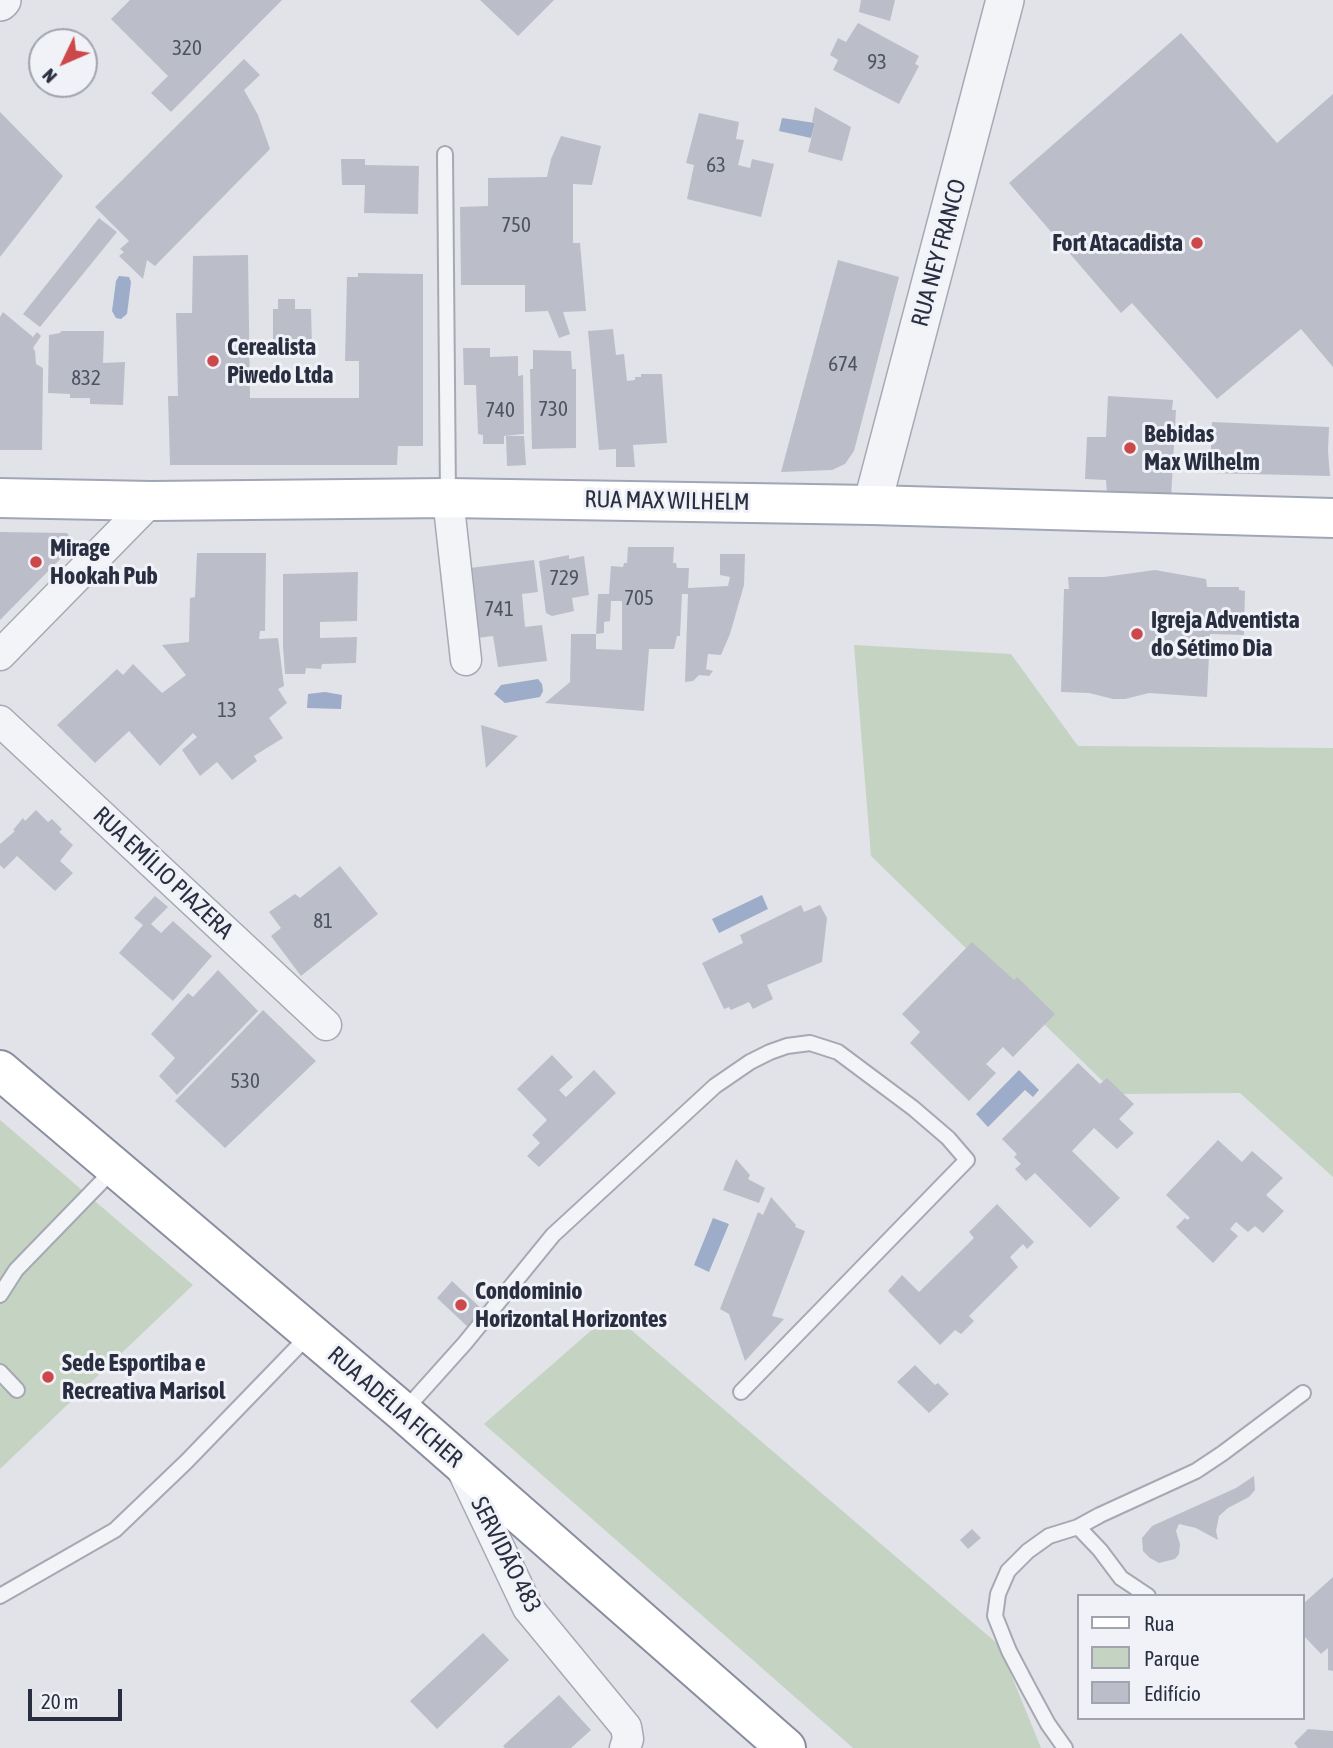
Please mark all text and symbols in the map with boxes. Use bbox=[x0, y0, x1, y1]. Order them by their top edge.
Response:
north arrow bbox=[28, 28, 98, 98]
house number: 320 bbox=[172, 35, 202, 61]
house number: 93 bbox=[867, 49, 887, 75]
text: N bbox=[38, 65, 61, 88]
house number: 63 bbox=[706, 152, 726, 178]
street label: RUA NEY FRANCO bbox=[905, 176, 973, 330]
house number: 750 bbox=[501, 212, 531, 238]
place label: Fort Atacadista bbox=[1052, 229, 1183, 257]
marker: Fort Atacadista bbox=[1189, 235, 1205, 251]
place label: Cerealista Piwedo Ltda bbox=[227, 333, 333, 389]
house number: 674 bbox=[828, 351, 858, 377]
marker: Cerealista Piwedo Ltda bbox=[205, 353, 221, 369]
house number: 832 bbox=[71, 365, 101, 391]
house number: 730 bbox=[538, 396, 568, 422]
house number: 740 bbox=[485, 397, 515, 423]
place label: Bebidas Max Wilhelm bbox=[1144, 420, 1260, 476]
marker: Bebidas Max Wilhelm bbox=[1122, 440, 1138, 456]
street label: RUA MAX WILHELM bbox=[584, 485, 750, 517]
place label: Mirage Hookah Pub bbox=[50, 534, 158, 590]
marker: Mirage Hookah Pub bbox=[28, 554, 44, 570]
house number: 729 bbox=[549, 565, 579, 591]
house number: 705 bbox=[624, 585, 654, 611]
house number: 741 bbox=[484, 596, 514, 622]
place label: Igreja Adventista do Sétimo Dia bbox=[1151, 606, 1300, 662]
marker: Igreja Adventista do Sétimo Dia bbox=[1129, 626, 1145, 642]
house number: 13 bbox=[217, 697, 237, 723]
street label: RUA EMÍLIO PIAZERA bbox=[87, 801, 239, 945]
house number: 81 bbox=[313, 908, 333, 934]
house number: 530 bbox=[230, 1068, 260, 1094]
place label: Condominio Horizontal Horizontes bbox=[475, 1277, 667, 1333]
marker: Condominio Horizontal Horizontes bbox=[453, 1297, 469, 1313]
street label: RUA ADÉLIA FICHER bbox=[321, 1340, 469, 1474]
place label: Sede Esportiba e Recreativa Marisol bbox=[62, 1349, 225, 1405]
marker: Sede Esportiba e Recreativa Marisol bbox=[40, 1369, 56, 1385]
street label: SERVIDÃO 483 bbox=[465, 1492, 547, 1618]
legend bbox=[1078, 1594, 1305, 1720]
text: Rua bbox=[1144, 1611, 1174, 1635]
text: Parque bbox=[1144, 1646, 1199, 1670]
scale bar bbox=[32, 1674, 126, 1718]
text: Edifício bbox=[1144, 1681, 1201, 1705]
text: 20 m bbox=[41, 1689, 79, 1713]

